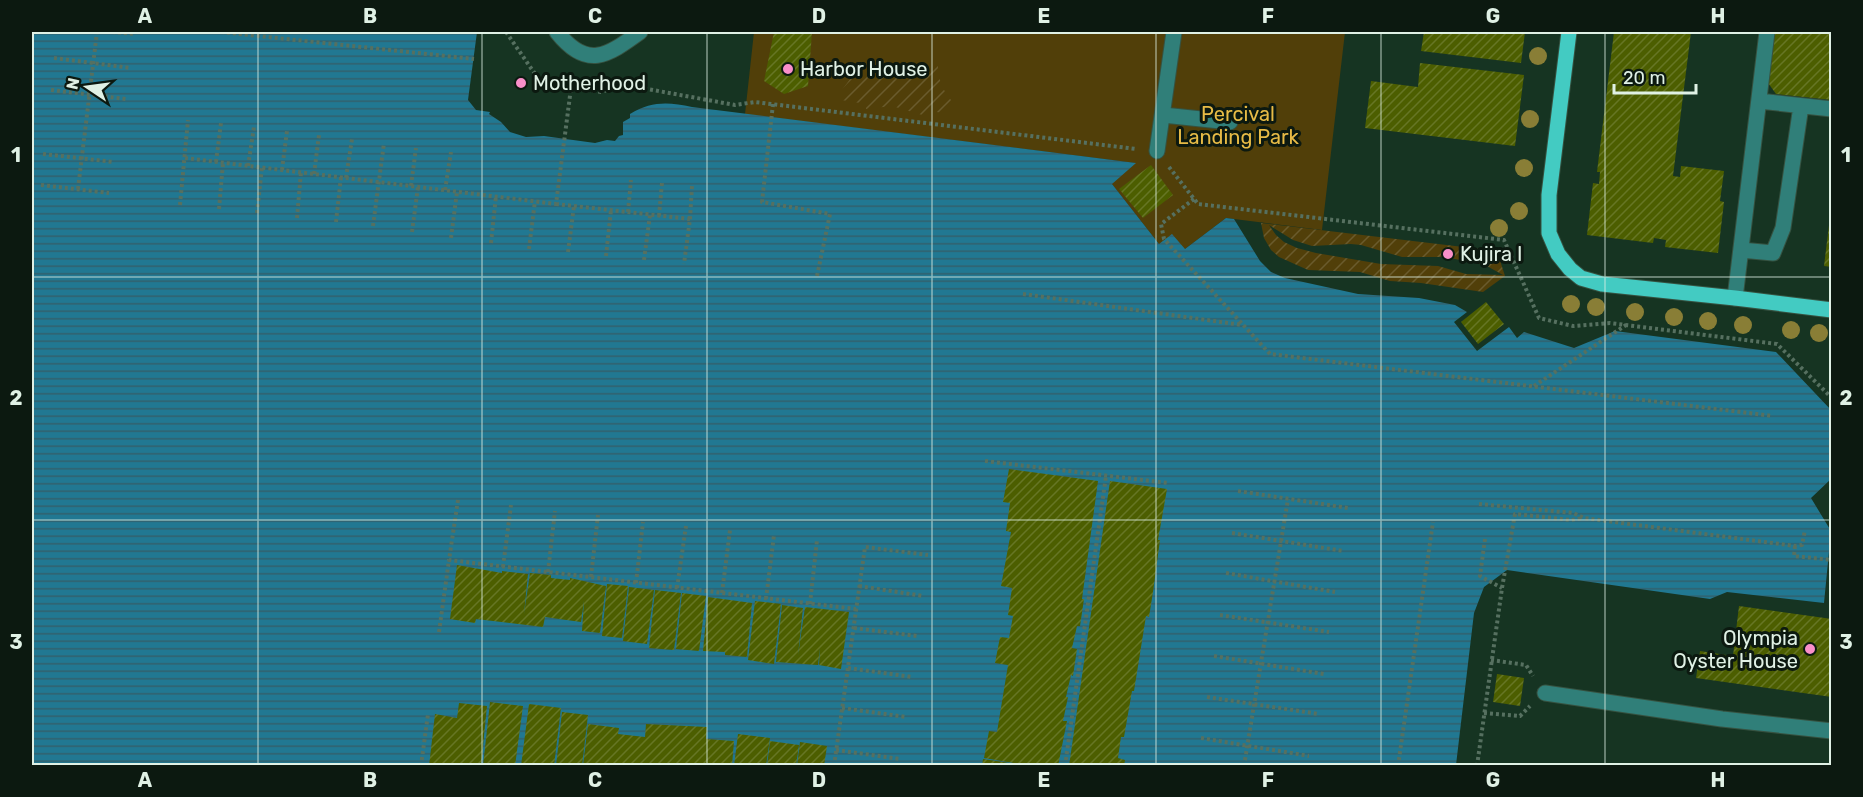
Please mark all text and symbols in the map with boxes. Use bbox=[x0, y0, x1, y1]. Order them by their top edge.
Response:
text: A bbox=[138, 4, 153, 28]
text: B bbox=[363, 4, 377, 28]
text: C bbox=[588, 4, 602, 28]
text: D bbox=[812, 4, 826, 28]
text: E bbox=[1038, 4, 1050, 28]
text: F bbox=[1262, 4, 1274, 28]
text: G bbox=[1486, 4, 1500, 28]
text: H bbox=[1711, 4, 1725, 28]
north arrow bbox=[57, 57, 117, 117]
place label: Harbor House bbox=[800, 57, 928, 81]
scale bar bbox=[1614, 57, 1696, 95]
marker: Harbor House bbox=[781, 62, 795, 76]
text: 20 m bbox=[1623, 67, 1665, 89]
place label: Motherhood bbox=[533, 71, 646, 95]
text: N bbox=[62, 76, 83, 91]
marker: Motherhood bbox=[514, 76, 528, 90]
park label: Percival Landing Park bbox=[1177, 102, 1300, 149]
text: 1 bbox=[11, 143, 21, 167]
text: 1 bbox=[1841, 143, 1851, 167]
place label: Kujira I bbox=[1460, 242, 1522, 266]
marker: Kujira I bbox=[1441, 247, 1455, 261]
text: 2 bbox=[10, 386, 23, 410]
text: 2 bbox=[1840, 386, 1853, 410]
place label: Olympia Oyster House bbox=[1673, 626, 1798, 673]
text: 3 bbox=[9, 630, 23, 654]
text: 3 bbox=[1839, 630, 1853, 654]
marker: Olympia Oyster House bbox=[1803, 642, 1817, 656]
text: A bbox=[138, 768, 153, 792]
text: B bbox=[363, 768, 377, 792]
text: C bbox=[588, 768, 602, 792]
text: D bbox=[812, 768, 826, 792]
text: E bbox=[1038, 768, 1050, 792]
text: F bbox=[1262, 768, 1274, 792]
text: G bbox=[1486, 768, 1500, 792]
text: H bbox=[1711, 768, 1725, 792]

